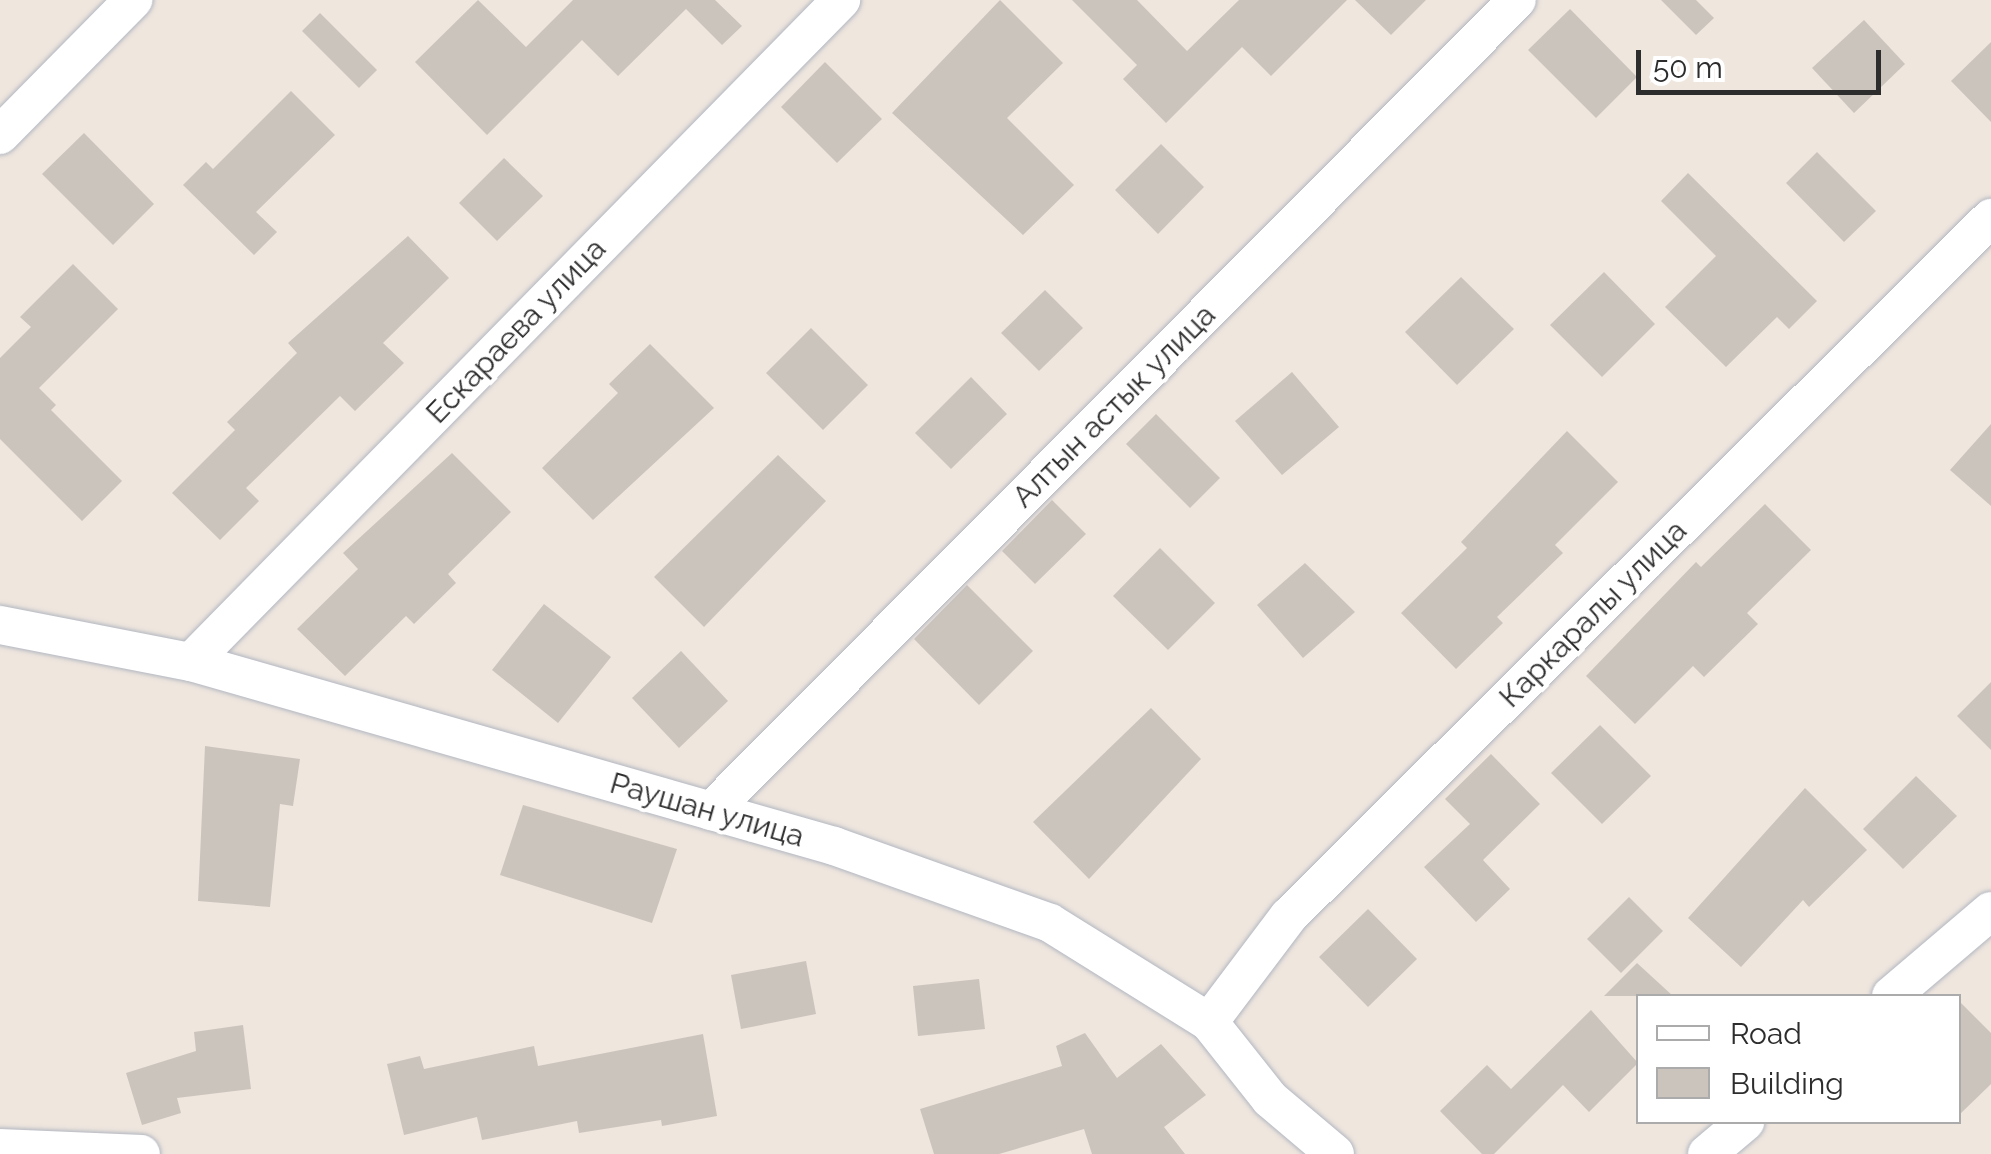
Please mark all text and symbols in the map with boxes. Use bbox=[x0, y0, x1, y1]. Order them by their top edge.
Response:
scale bar bbox=[1641, 30, 1886, 92]
text: 50 m bbox=[1653, 50, 1723, 85]
street label: Ескараева улица bbox=[418, 231, 614, 431]
street label: Алтын астык улица bbox=[1005, 297, 1223, 515]
street label: Каркаралы улица bbox=[1492, 513, 1694, 715]
street label: Раушан улица bbox=[605, 765, 809, 855]
legend bbox=[1636, 994, 1961, 1124]
text: Road bbox=[1730, 1016, 1802, 1051]
text: Building bbox=[1730, 1066, 1844, 1101]

